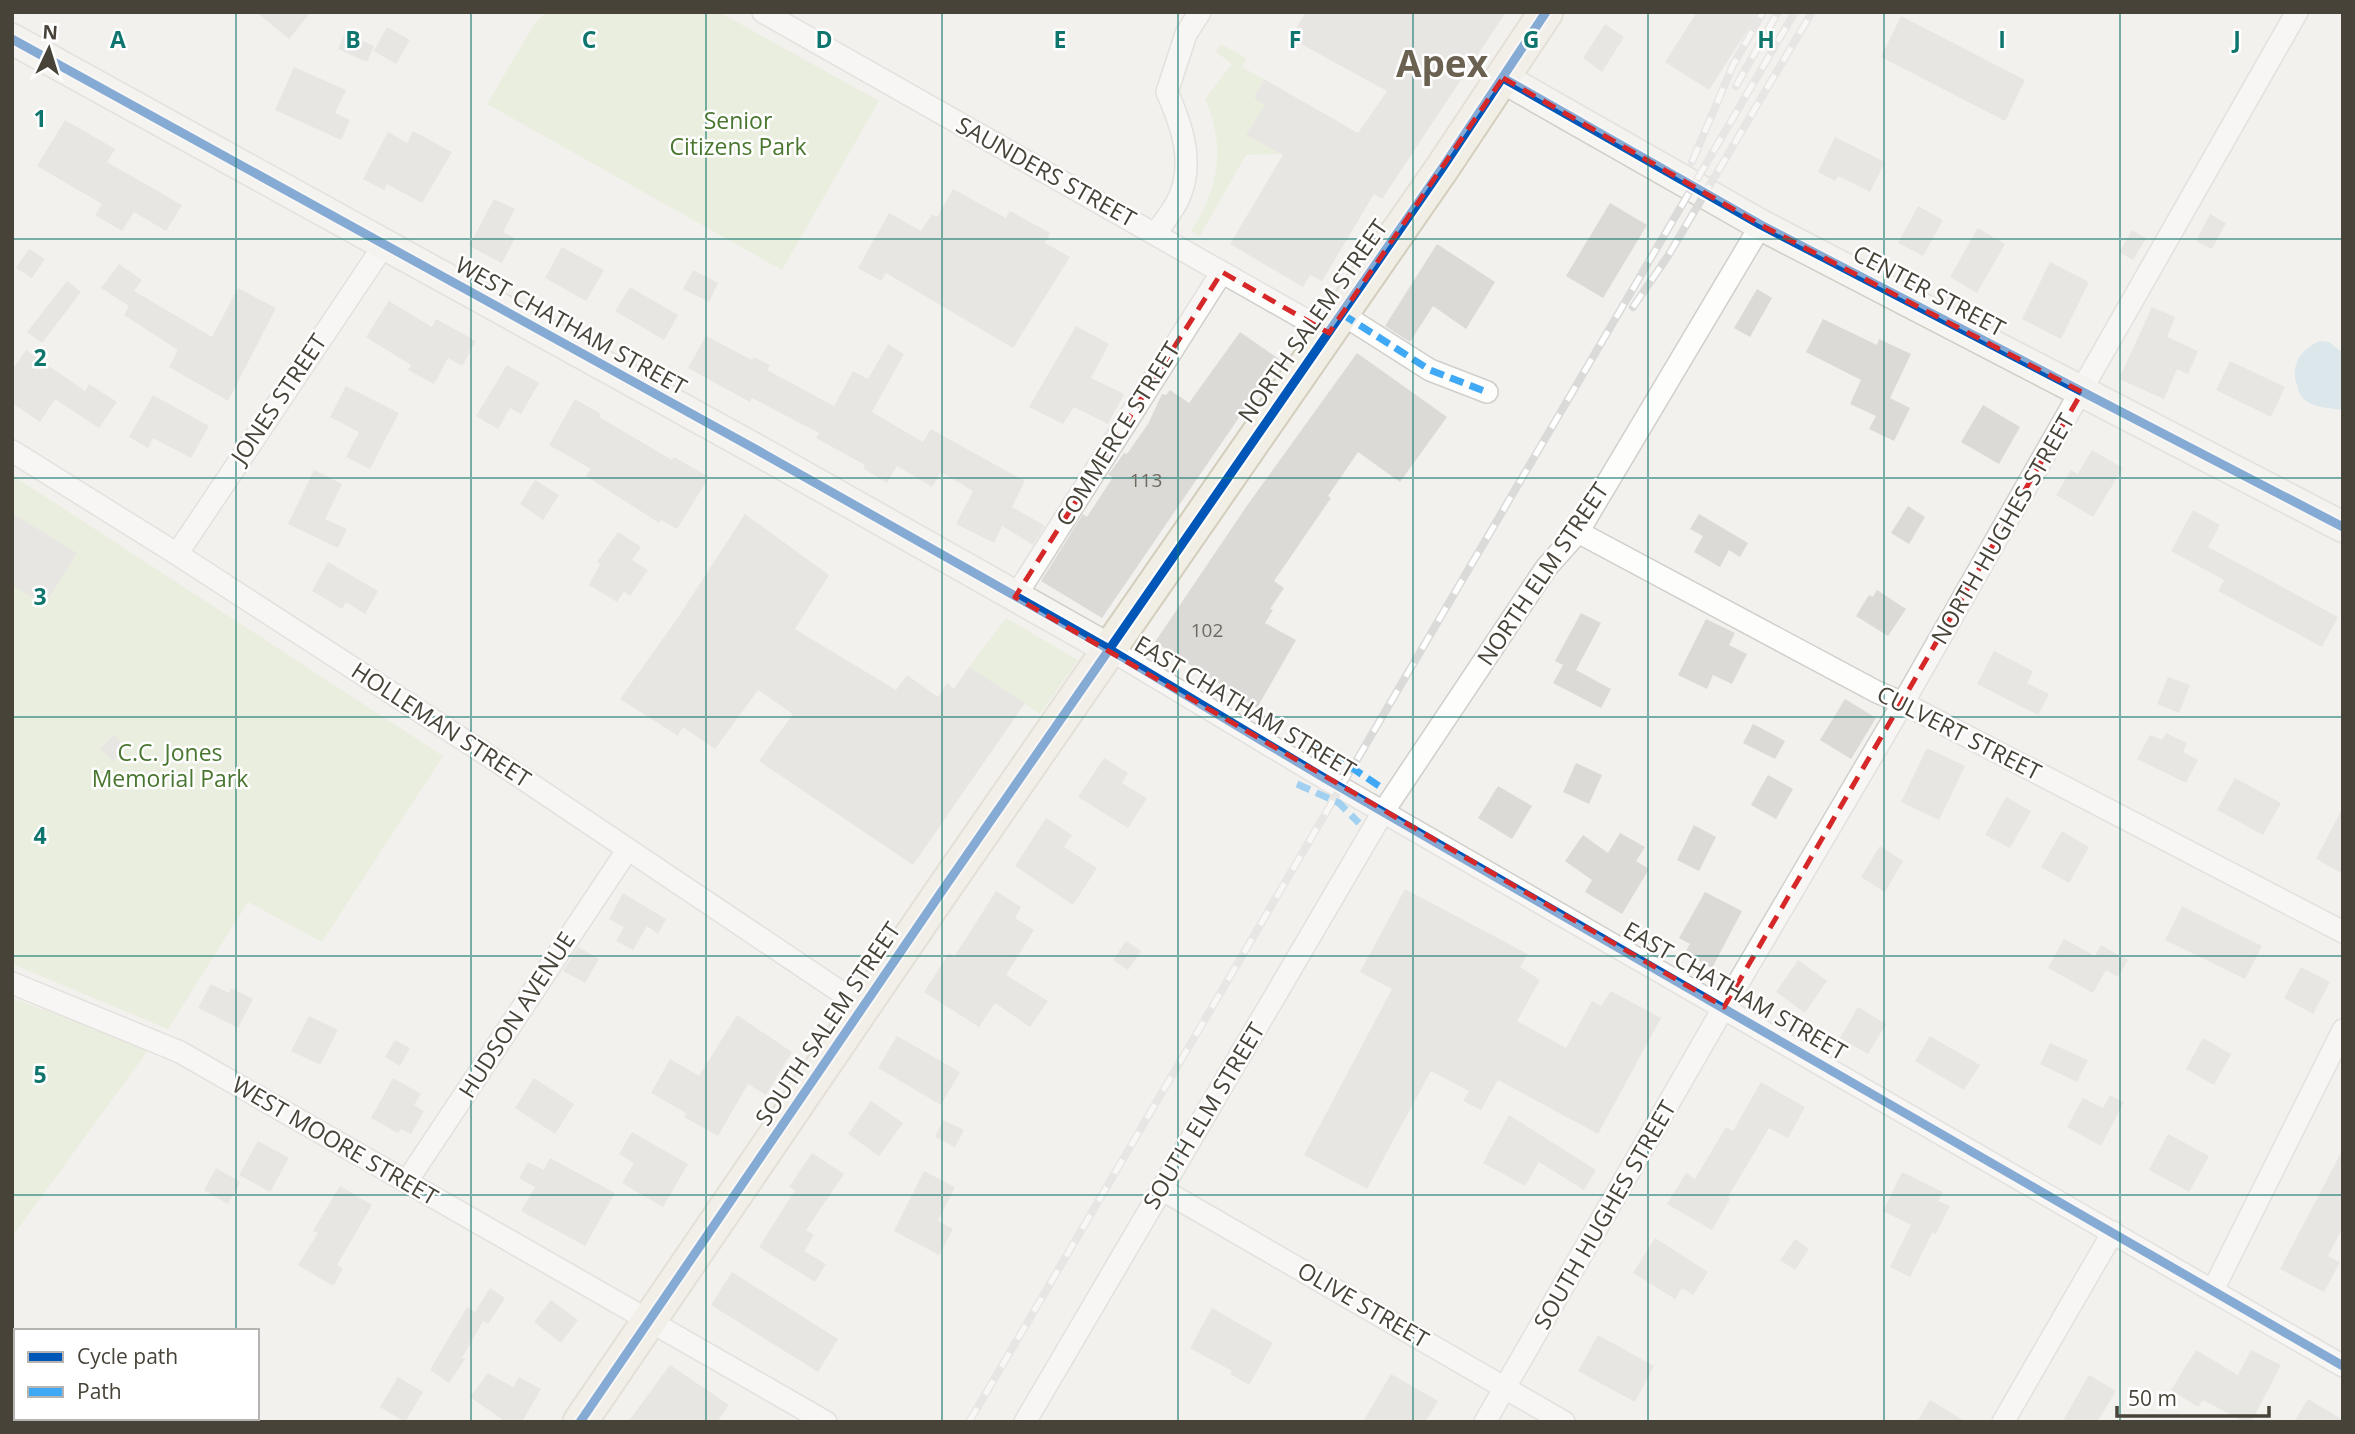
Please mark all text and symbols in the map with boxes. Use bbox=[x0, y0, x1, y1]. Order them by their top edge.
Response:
north arrow bbox=[14, 14, 84, 84]
text: N bbox=[42, 19, 59, 46]
text: A bbox=[110, 23, 126, 55]
text: B bbox=[345, 23, 361, 55]
text: C bbox=[582, 23, 596, 55]
text: D bbox=[815, 23, 833, 55]
text: E bbox=[1054, 23, 1066, 55]
text: F bbox=[1289, 23, 1301, 55]
text: G bbox=[1523, 23, 1539, 55]
text: H bbox=[1757, 23, 1775, 55]
text: I bbox=[1998, 23, 2006, 55]
text: J bbox=[2231, 23, 2241, 55]
district label: Apex bbox=[1396, 37, 1489, 88]
text: 1 bbox=[33, 102, 47, 134]
park label: Senior Citizens Park bbox=[669, 104, 807, 162]
street label: SAUNDERS STREET bbox=[951, 108, 1143, 234]
street label: NORTH SALEM STREET bbox=[1230, 212, 1395, 428]
street label: CENTER STREET bbox=[1848, 237, 2011, 344]
street label: WEST CHATHAM STREET bbox=[450, 248, 693, 402]
street label: JONES STREET bbox=[222, 327, 334, 471]
street label: COMMERCE STREET bbox=[1047, 335, 1187, 532]
text: 2 bbox=[33, 341, 47, 373]
street label: NORTH HUGHES STREET bbox=[1923, 407, 2082, 650]
house number: 113 bbox=[1130, 467, 1162, 493]
street label: NORTH ELM STREET bbox=[1469, 475, 1615, 671]
text: 3 bbox=[33, 580, 47, 612]
house number: 102 bbox=[1191, 617, 1223, 643]
street label: EAST CHATHAM STREET bbox=[1129, 627, 1363, 785]
street label: HOLLEMAN STREET bbox=[346, 654, 538, 794]
street label: CULVERT STREET bbox=[1872, 677, 2047, 787]
park label: C.C. Jones Memorial Park bbox=[92, 736, 248, 794]
text: 4 bbox=[33, 819, 47, 851]
street label: EAST CHATHAM STREET bbox=[1618, 913, 1853, 1067]
street label: SOUTH SALEM STREET bbox=[747, 915, 907, 1132]
street label: HUDSON AVENUE bbox=[450, 925, 582, 1104]
street label: SOUTH ELM STREET bbox=[1135, 1016, 1272, 1215]
text: 5 bbox=[33, 1058, 47, 1090]
street label: WEST MOORE STREET bbox=[227, 1068, 444, 1212]
street label: SOUTH HUGHES STREET bbox=[1525, 1094, 1683, 1335]
street label: OLIVE STREET bbox=[1292, 1254, 1435, 1355]
legend bbox=[14, 1329, 259, 1420]
text: Cycle path bbox=[77, 1342, 178, 1370]
scale bar bbox=[2117, 1374, 2269, 1418]
text: Path bbox=[77, 1377, 122, 1405]
text: 50 m bbox=[2128, 1384, 2177, 1412]

